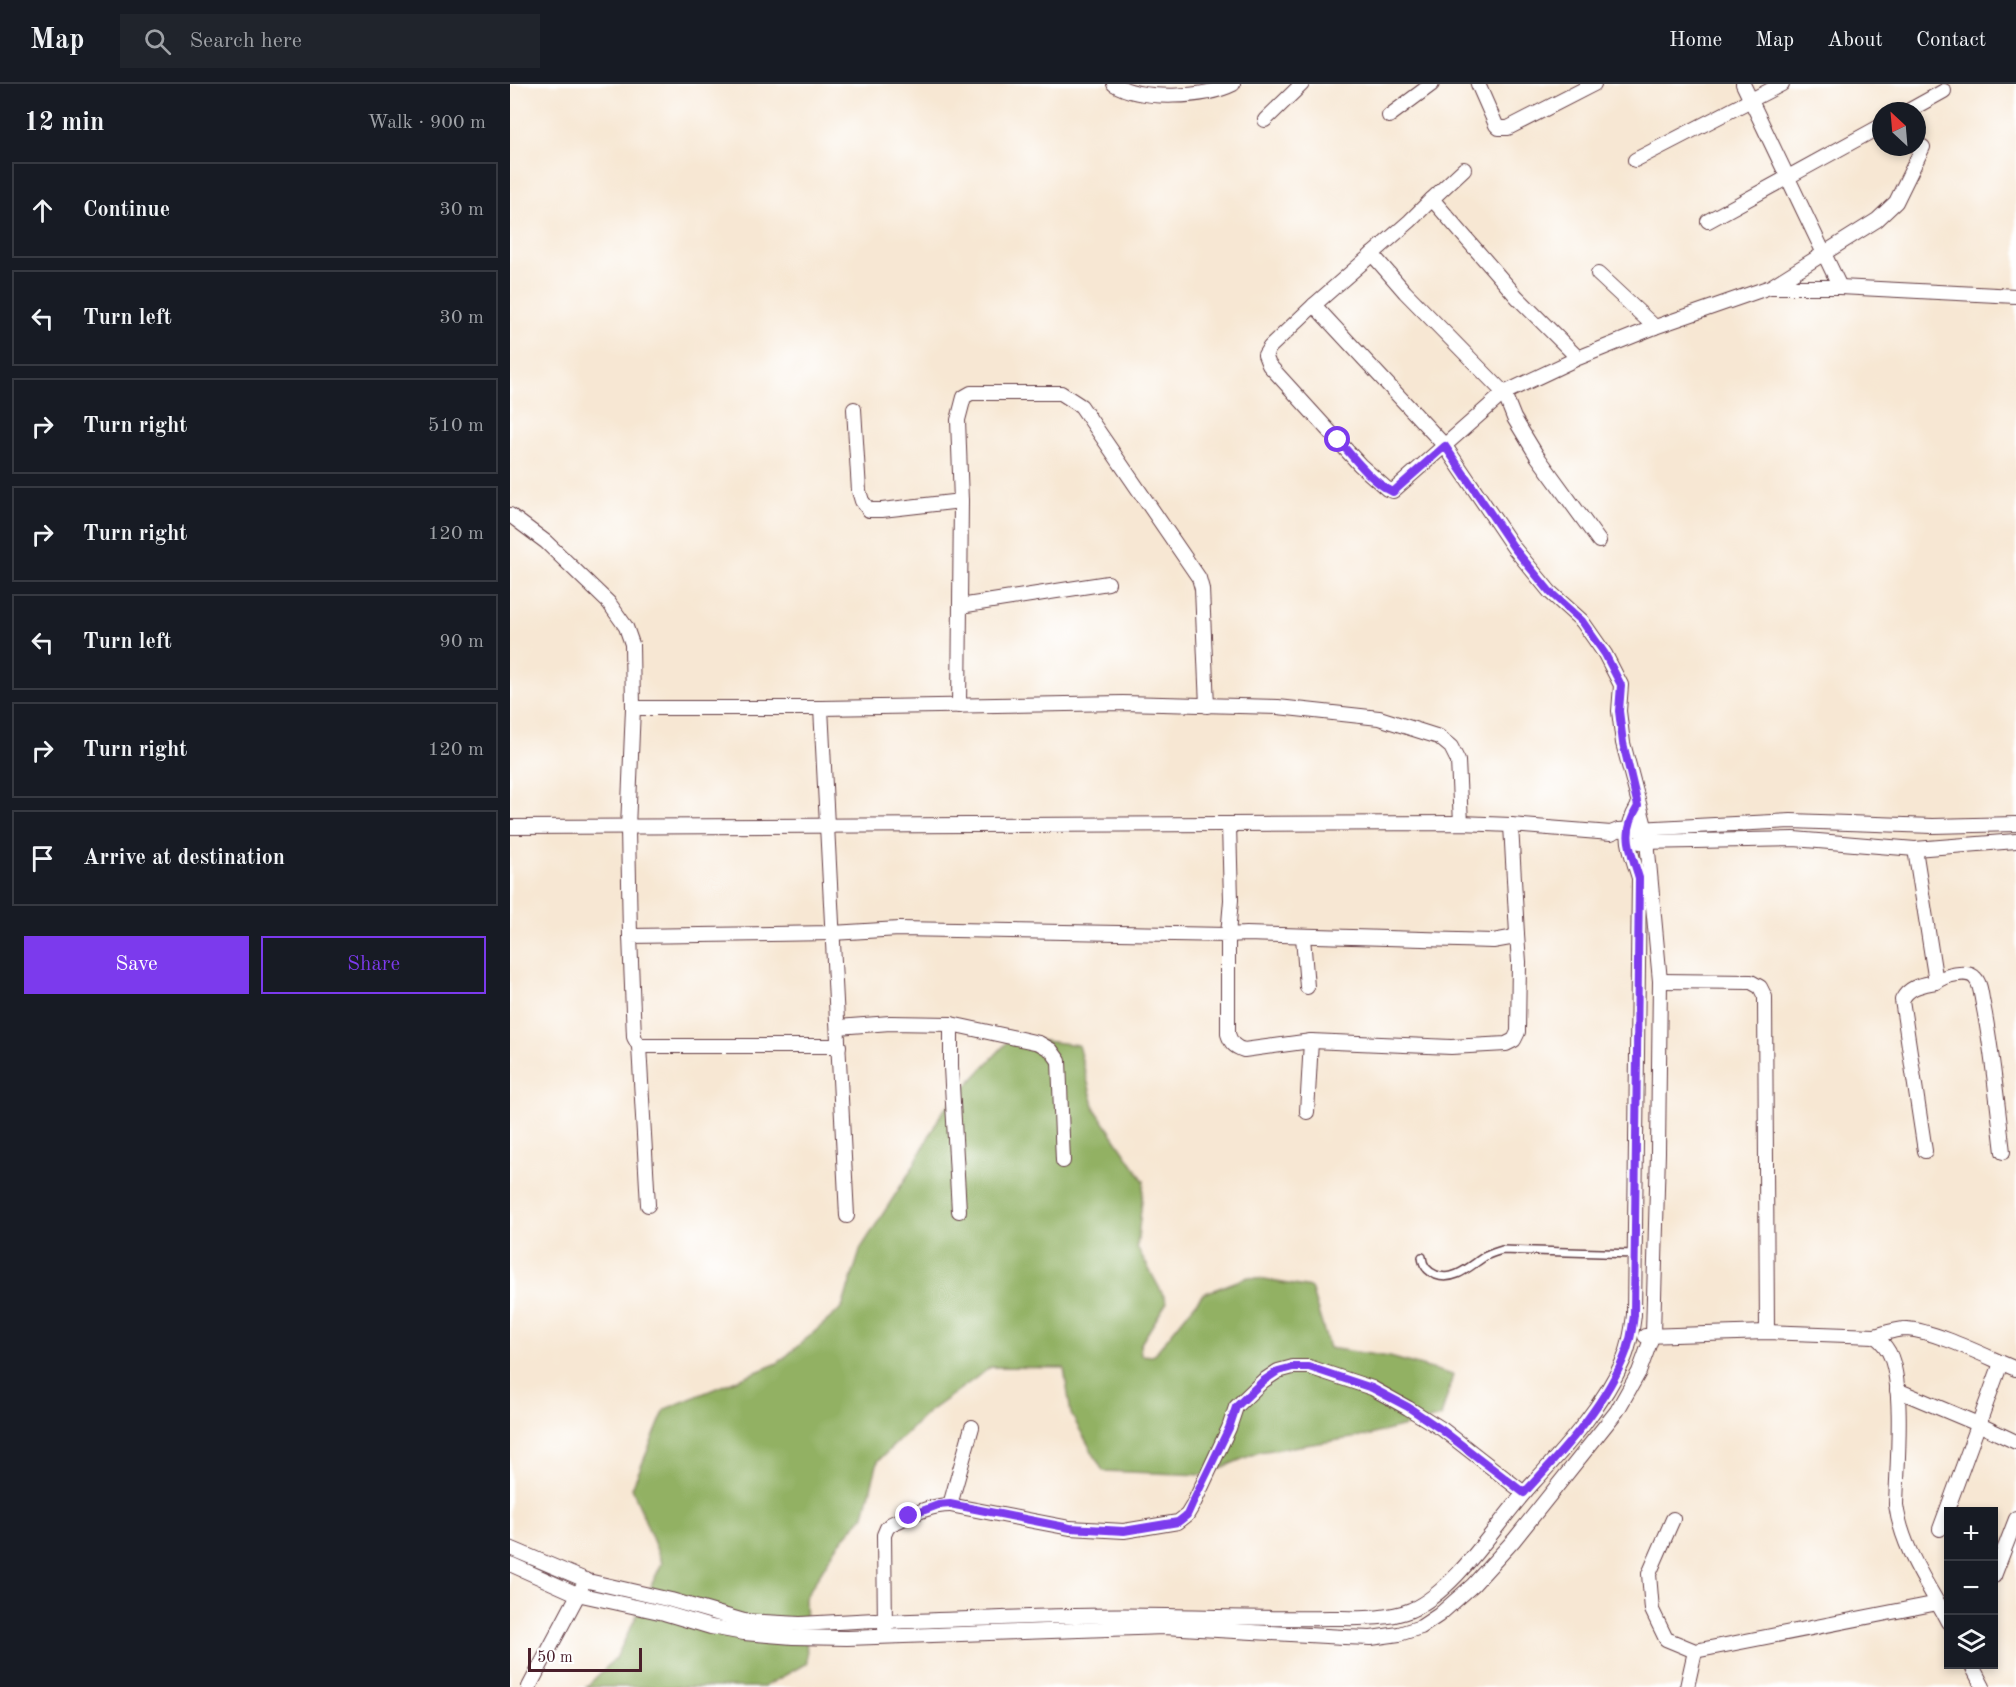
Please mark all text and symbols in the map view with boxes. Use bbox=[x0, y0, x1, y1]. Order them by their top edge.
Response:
search box bbox=[120, 14, 540, 68]
icon: search bbox=[141, 25, 174, 58]
text: Map bbox=[30, 27, 84, 55]
text: Search here bbox=[189, 30, 302, 52]
text: Home bbox=[1669, 30, 1722, 51]
text: Map bbox=[1755, 30, 1794, 51]
text: About bbox=[1827, 30, 1883, 51]
text: Contact bbox=[1916, 30, 1986, 51]
north arrow bbox=[1872, 102, 1926, 156]
text: 12 min bbox=[24, 110, 104, 136]
text: Walk · 900 m bbox=[367, 113, 486, 133]
icon: ahead bbox=[26, 194, 59, 227]
text: Continue bbox=[83, 199, 170, 221]
text: 30 m bbox=[439, 200, 484, 220]
icon: left bbox=[26, 302, 59, 335]
text: Turn left bbox=[83, 307, 172, 329]
text: 30 m bbox=[439, 308, 484, 328]
icon: right bbox=[26, 410, 59, 443]
text: Turn right bbox=[83, 415, 187, 437]
text: 510 m bbox=[428, 416, 484, 436]
route start bbox=[1324, 426, 1350, 452]
icon: right bbox=[26, 518, 59, 551]
text: Turn right bbox=[83, 523, 187, 545]
text: 120 m bbox=[428, 524, 484, 544]
icon: left bbox=[26, 626, 59, 659]
text: Turn left bbox=[83, 631, 172, 653]
text: 90 m bbox=[439, 632, 484, 652]
icon: right bbox=[26, 734, 59, 767]
text: Turn right bbox=[83, 739, 187, 761]
text: 120 m bbox=[428, 740, 484, 760]
icon: arrive bbox=[26, 842, 59, 875]
text: Arrive at destination bbox=[83, 847, 285, 869]
button: Save bbox=[24, 936, 249, 994]
button: Share bbox=[261, 936, 486, 994]
route end bbox=[895, 1502, 921, 1528]
map controls bbox=[1944, 1507, 1998, 1669]
button: + bbox=[1944, 1507, 1998, 1561]
button: − bbox=[1944, 1561, 1998, 1615]
button: layers bbox=[1944, 1615, 1998, 1669]
scale bar bbox=[528, 1645, 642, 1672]
text: 50 m bbox=[537, 1650, 573, 1666]

